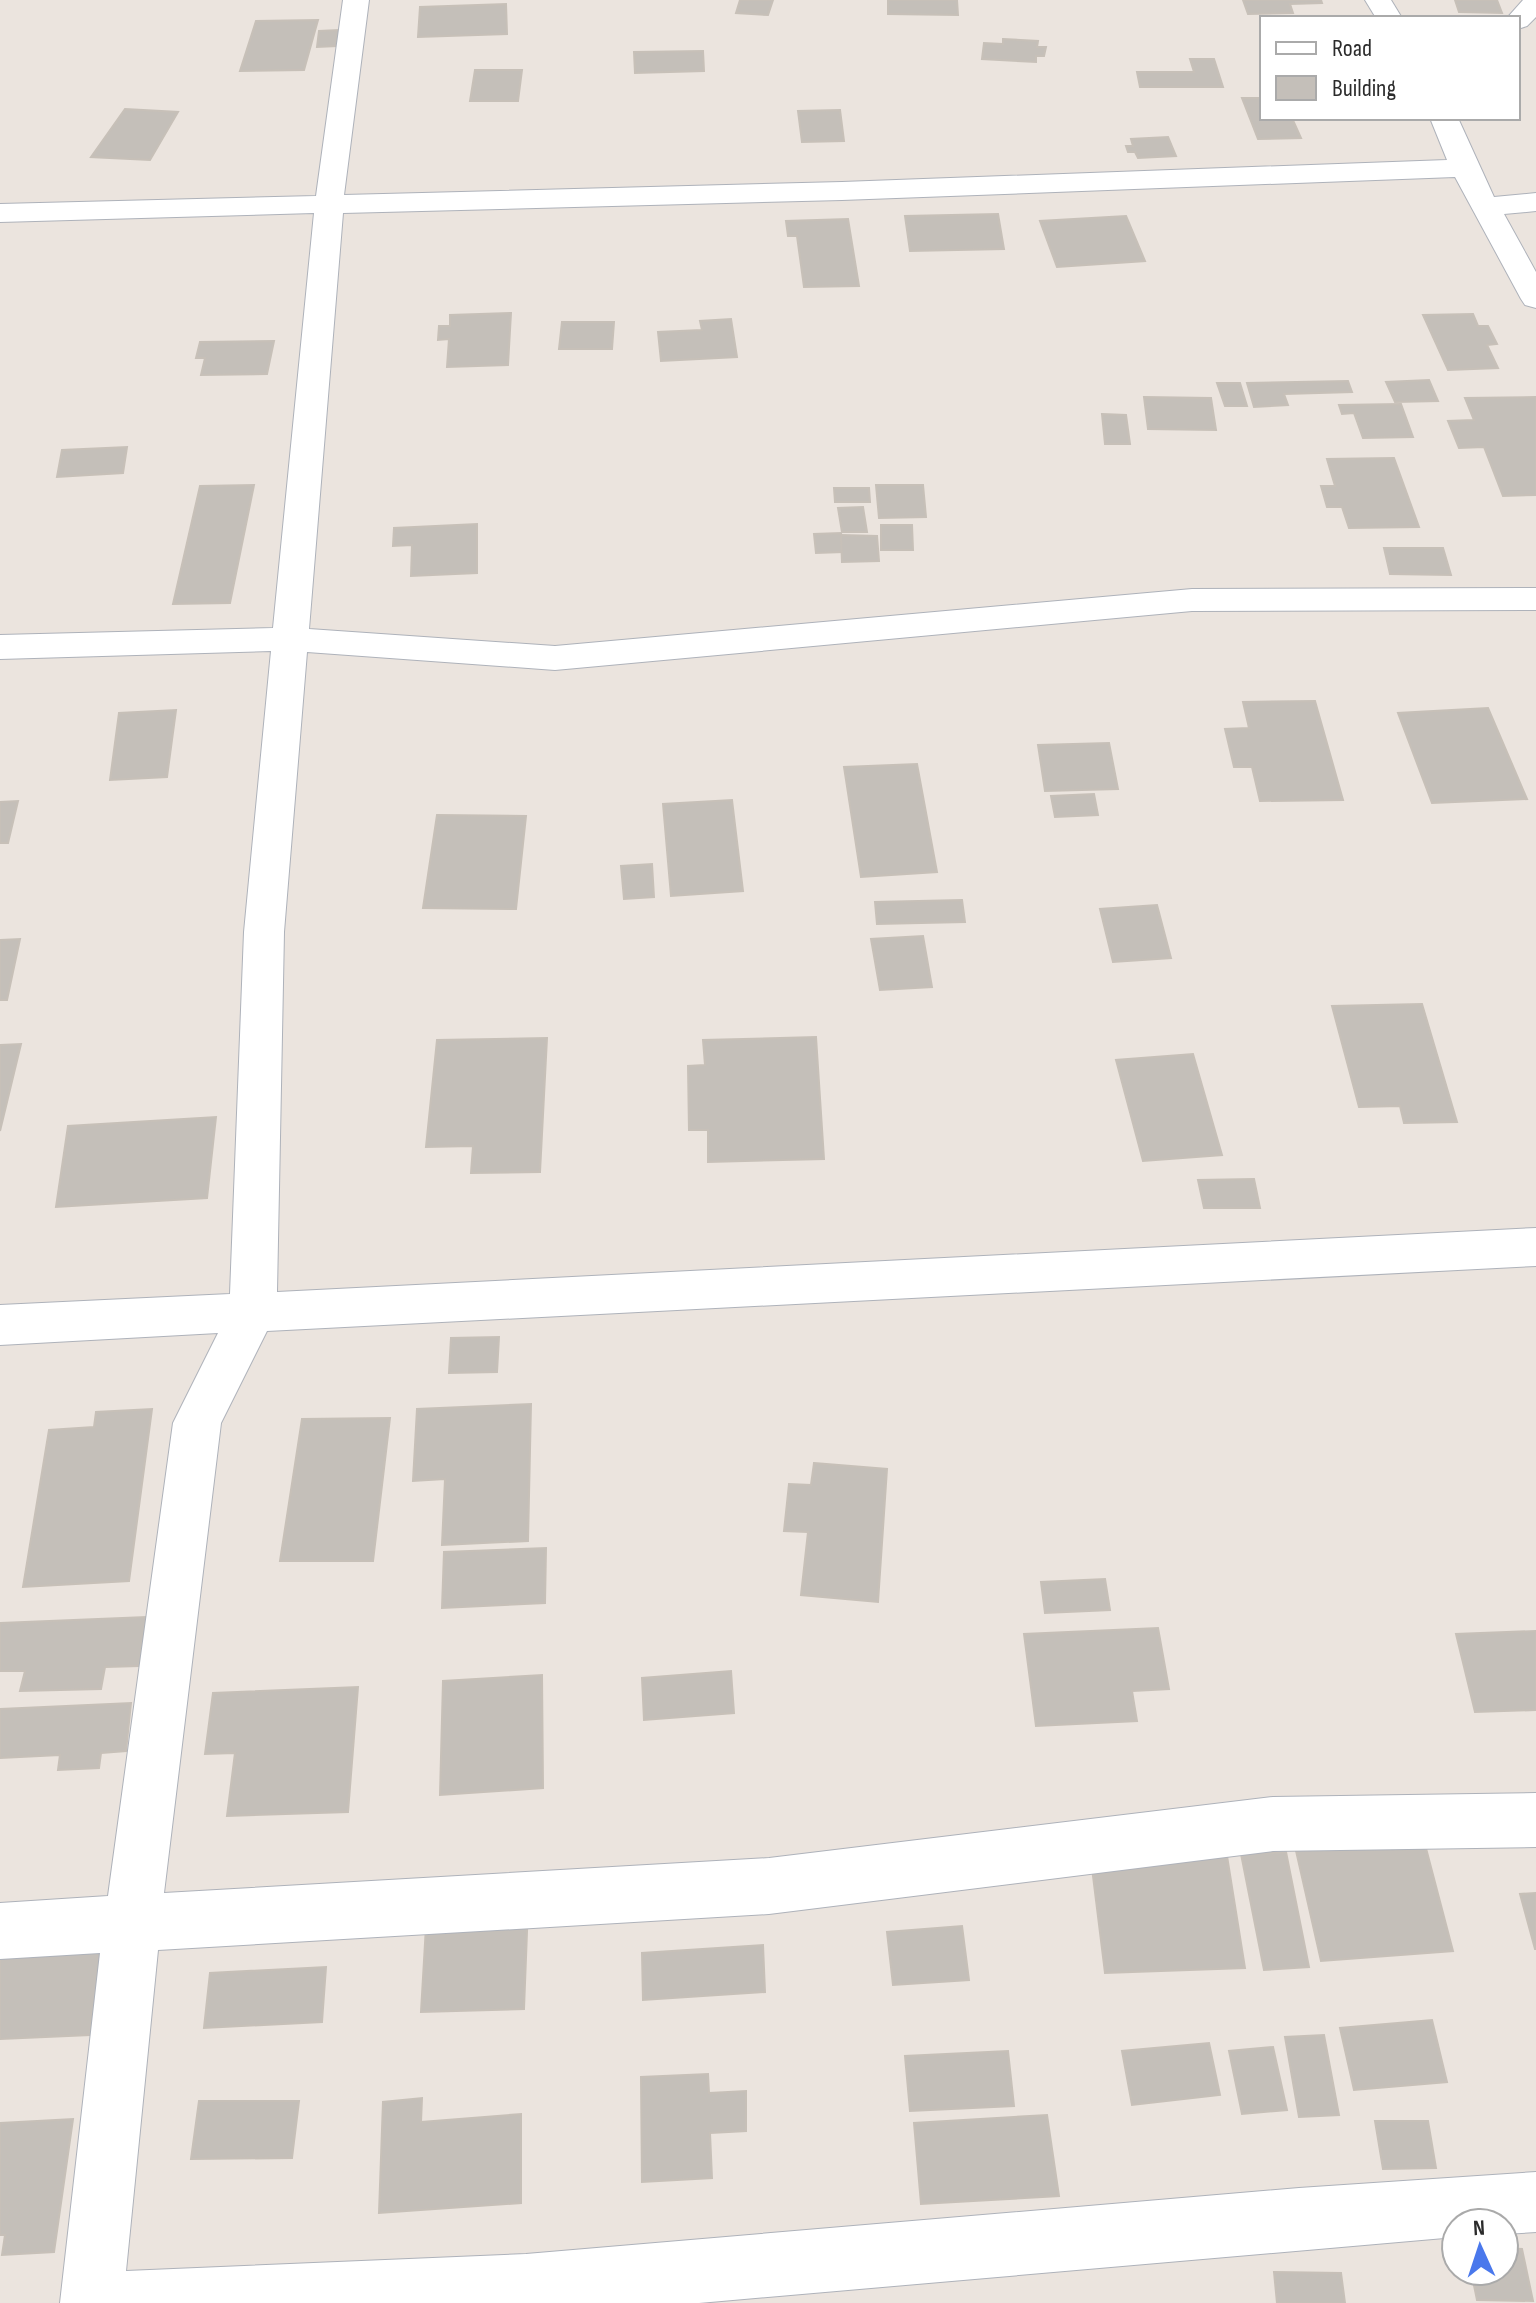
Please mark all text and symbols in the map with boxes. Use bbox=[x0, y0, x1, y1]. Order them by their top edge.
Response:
legend bbox=[1260, 16, 1520, 120]
text: Road bbox=[1332, 34, 1372, 63]
text: Building bbox=[1332, 74, 1396, 103]
north arrow bbox=[1440, 2207, 1520, 2287]
text: N bbox=[1472, 2215, 1486, 2242]

